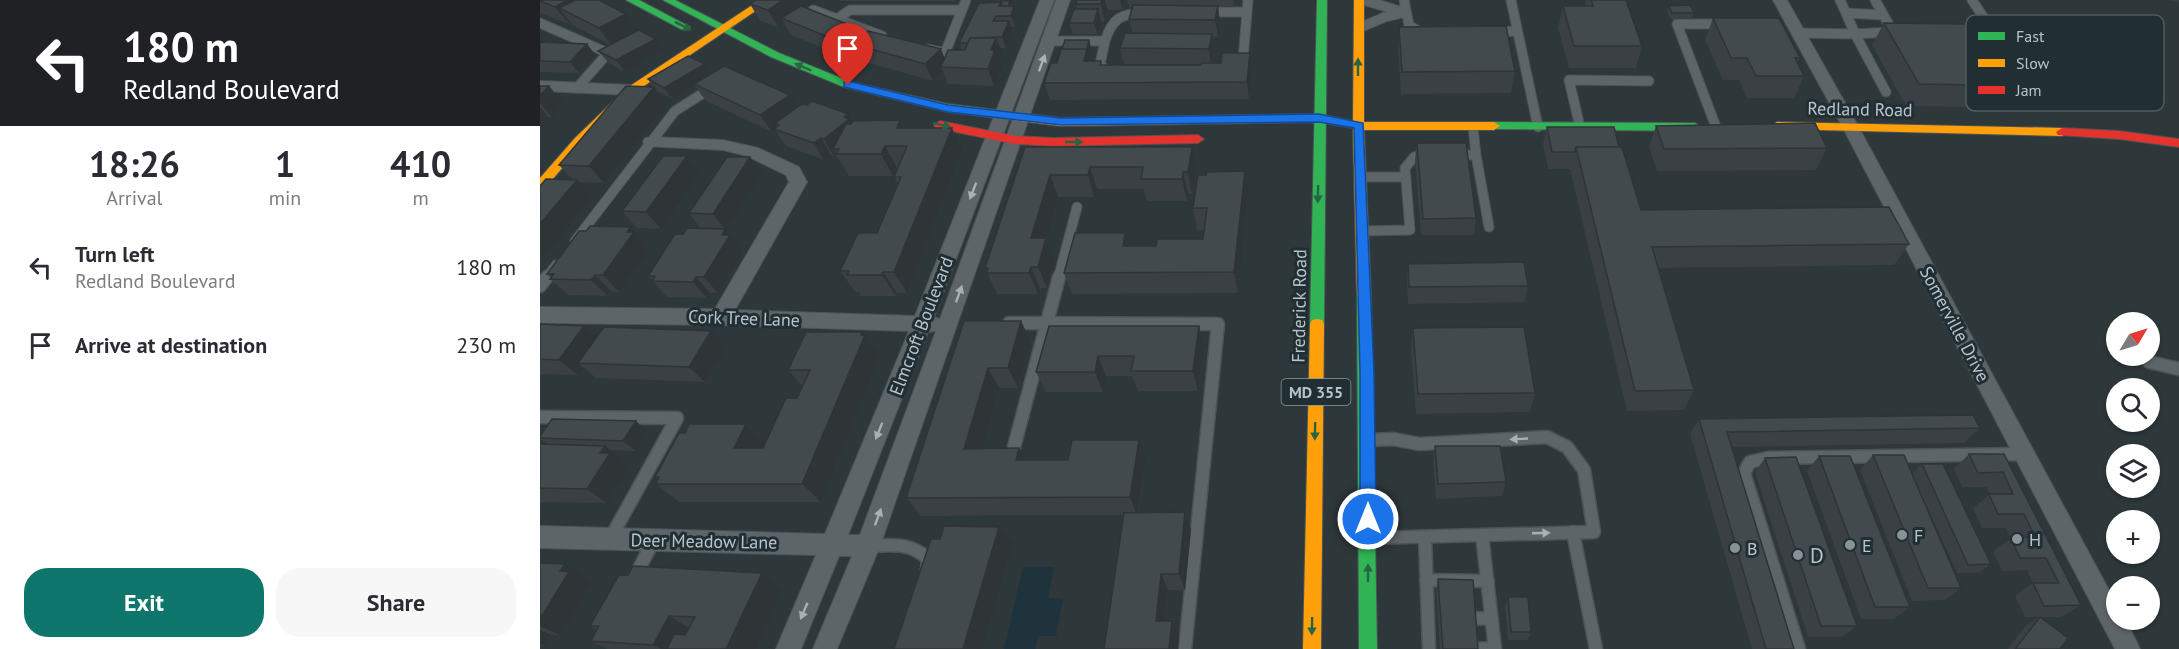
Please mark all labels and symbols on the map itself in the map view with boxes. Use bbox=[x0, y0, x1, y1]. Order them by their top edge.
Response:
legend bbox=[1966, 15, 2164, 111]
one-way arrow bbox=[674, 21, 692, 31]
pin bbox=[822, 23, 873, 85]
text: Fast bbox=[2016, 26, 2045, 46]
text: Slow bbox=[2016, 53, 2050, 73]
one-way arrow bbox=[1037, 54, 1047, 72]
one-way arrow bbox=[1353, 58, 1363, 77]
one-way arrow bbox=[794, 62, 812, 71]
text: Jam bbox=[2015, 80, 2042, 100]
street label: Redland Road bbox=[1807, 97, 1913, 121]
one-way arrow bbox=[933, 121, 952, 130]
one-way arrow bbox=[1064, 137, 1083, 147]
one-way arrow bbox=[968, 182, 977, 200]
one-way arrow bbox=[1313, 185, 1323, 204]
street label: Frederick Road bbox=[1287, 249, 1311, 363]
street label: Elmcroft Boulevard bbox=[884, 253, 958, 399]
street label: Somerville Drive bbox=[1915, 262, 1995, 386]
one-way arrow bbox=[955, 285, 965, 303]
street label: Cork Tree Lane bbox=[688, 305, 800, 331]
north arrow bbox=[2106, 312, 2160, 366]
road number: MD 355 bbox=[1282, 379, 1350, 405]
one-way arrow bbox=[1311, 422, 1320, 441]
one-way arrow bbox=[874, 423, 884, 441]
one-way arrow bbox=[1509, 434, 1528, 443]
position arrow bbox=[1336, 487, 1400, 551]
one-way arrow bbox=[874, 508, 883, 526]
place label: F bbox=[1914, 524, 1923, 547]
street label: Deer Meadow Lane bbox=[630, 528, 778, 554]
marker: F bbox=[1895, 528, 1909, 542]
place label: H bbox=[2029, 528, 2041, 551]
one-way arrow bbox=[1531, 529, 1550, 538]
marker: H bbox=[2010, 532, 2024, 546]
place label: E bbox=[1862, 534, 1872, 557]
place label: B bbox=[1747, 537, 1758, 560]
marker: E bbox=[1843, 538, 1857, 552]
marker: B bbox=[1728, 541, 1742, 555]
place label: D bbox=[1810, 542, 1824, 569]
marker: D bbox=[1791, 548, 1805, 562]
one-way arrow bbox=[1363, 563, 1373, 582]
one-way arrow bbox=[800, 603, 809, 620]
one-way arrow bbox=[1307, 617, 1317, 636]

